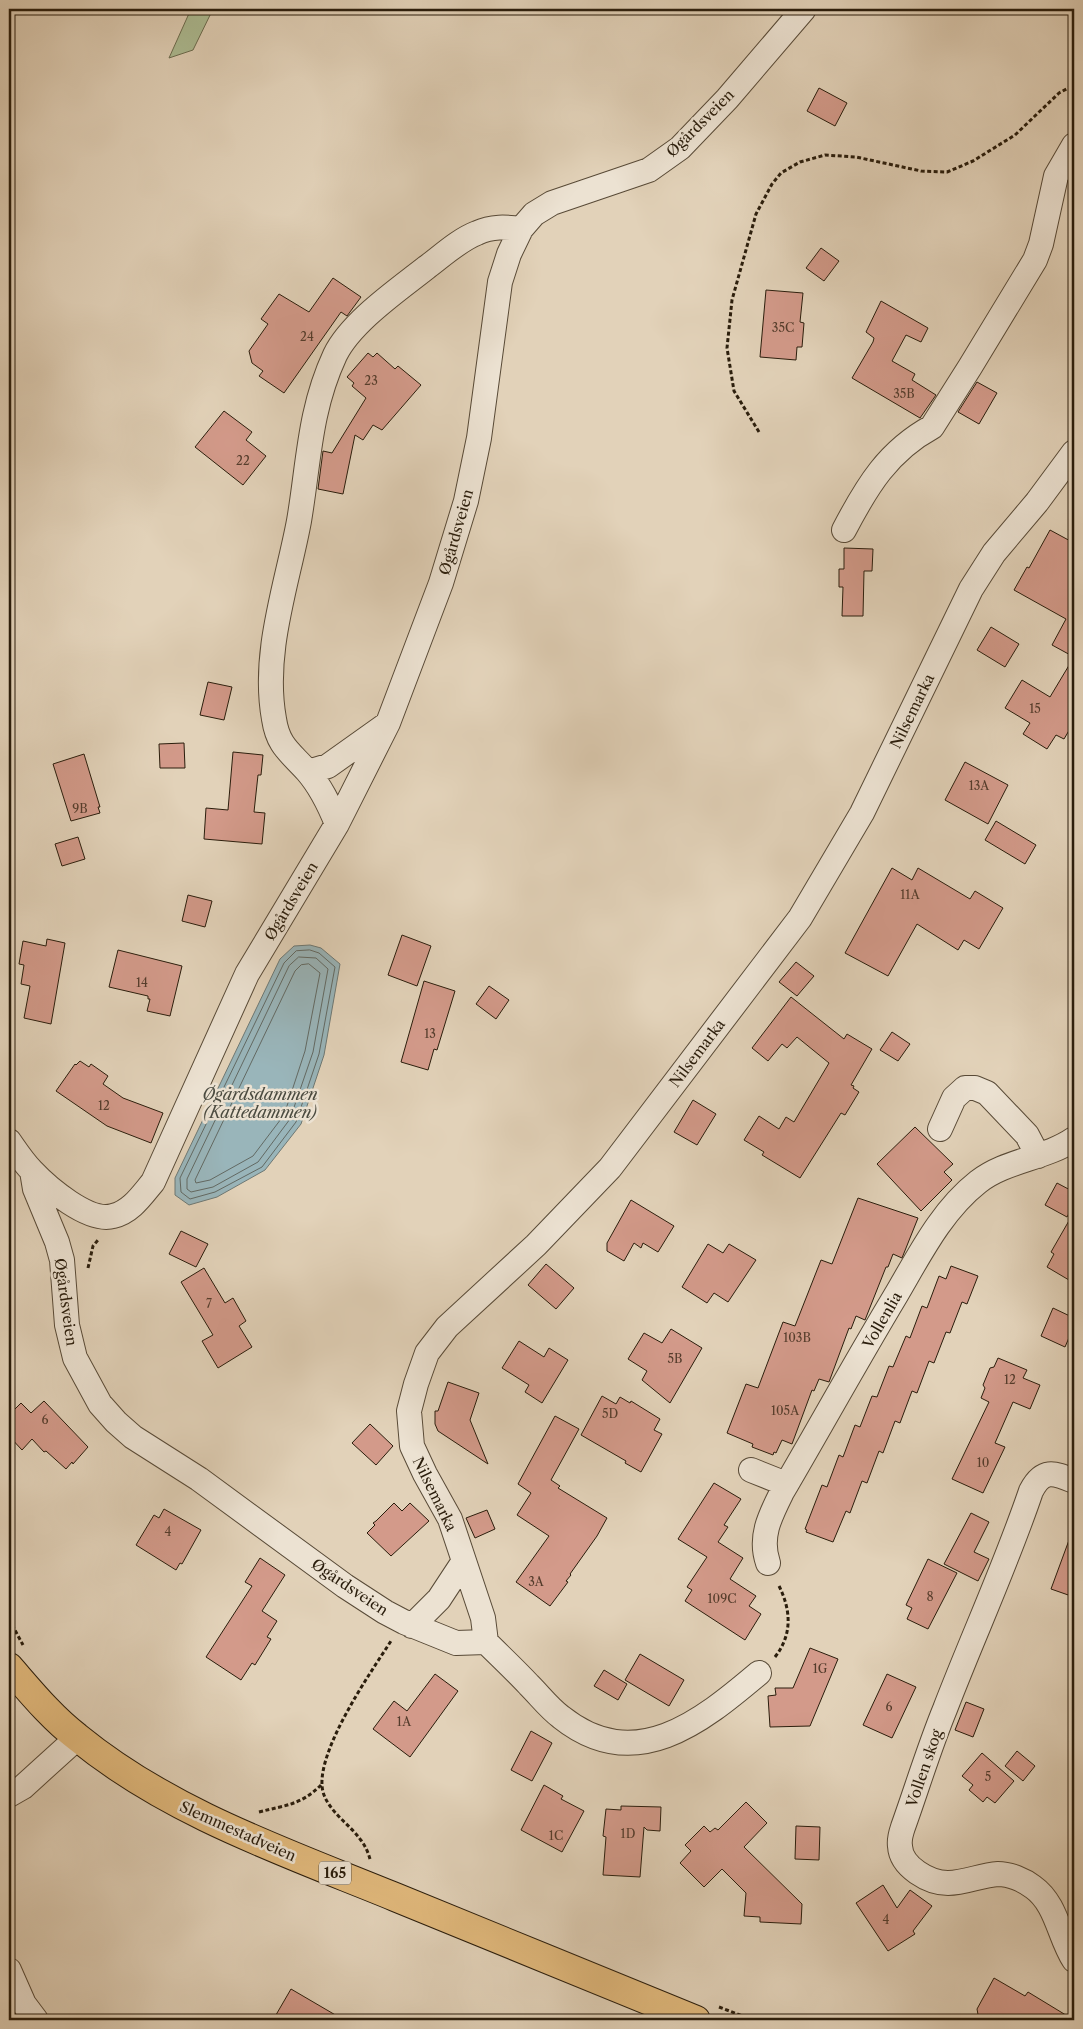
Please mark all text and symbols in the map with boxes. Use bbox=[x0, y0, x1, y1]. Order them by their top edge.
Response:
street label: Øgårdsveien bbox=[662, 85, 738, 161]
house number: 35C bbox=[772, 320, 794, 335]
house number: 24 bbox=[300, 329, 314, 344]
house number: 23 bbox=[364, 373, 378, 388]
house number: 35B bbox=[893, 386, 915, 401]
house number: 22 bbox=[236, 453, 250, 468]
street label: Øgårdsveien bbox=[435, 486, 477, 577]
street label: Nilsemarka bbox=[886, 670, 938, 751]
house number: 15 bbox=[1029, 701, 1041, 716]
house number: 13A bbox=[969, 778, 990, 793]
house number: 9B bbox=[72, 801, 88, 816]
street label: Øgårdsveien bbox=[260, 858, 322, 944]
house number: 11A bbox=[900, 887, 921, 902]
house number: 14 bbox=[136, 975, 148, 990]
street label: Nilsemarka bbox=[665, 1015, 729, 1091]
house number: 13 bbox=[424, 1026, 436, 1041]
water label: Øgårdsdammen (Kattedammen) bbox=[202, 1084, 318, 1122]
house number: 12 bbox=[98, 1098, 110, 1113]
street label: Øgårdsveien bbox=[50, 1257, 82, 1348]
street label: Vollenlia bbox=[858, 1288, 906, 1353]
house number: 7 bbox=[206, 1296, 212, 1311]
house number: 103B bbox=[783, 1330, 811, 1345]
house number: 5B bbox=[668, 1351, 682, 1366]
house number: 12 bbox=[1004, 1372, 1016, 1387]
house number: 105A bbox=[771, 1403, 800, 1418]
house number: 5D bbox=[602, 1406, 618, 1421]
house number: 6 bbox=[41, 1412, 49, 1427]
street label: Nilsemarka bbox=[409, 1454, 461, 1535]
house number: 10 bbox=[977, 1455, 989, 1470]
house number: 4 bbox=[165, 1524, 172, 1539]
street label: Øgårdsveien bbox=[308, 1554, 392, 1620]
house number: 3A bbox=[528, 1574, 545, 1589]
house number: 8 bbox=[926, 1589, 934, 1604]
house number: 109C bbox=[708, 1591, 736, 1606]
house number: 1G bbox=[813, 1661, 828, 1676]
house number: 6 bbox=[885, 1699, 893, 1714]
house number: 1A bbox=[397, 1714, 412, 1729]
street label: Vollen skog bbox=[901, 1726, 946, 1810]
house number: 5 bbox=[985, 1769, 991, 1784]
street label: Slemmestadveien bbox=[177, 1797, 300, 1865]
house number: 1D bbox=[621, 1826, 636, 1841]
house number: 1C bbox=[549, 1828, 563, 1843]
road number: 165 bbox=[319, 1862, 351, 1885]
house number: 4 bbox=[883, 1912, 890, 1927]

